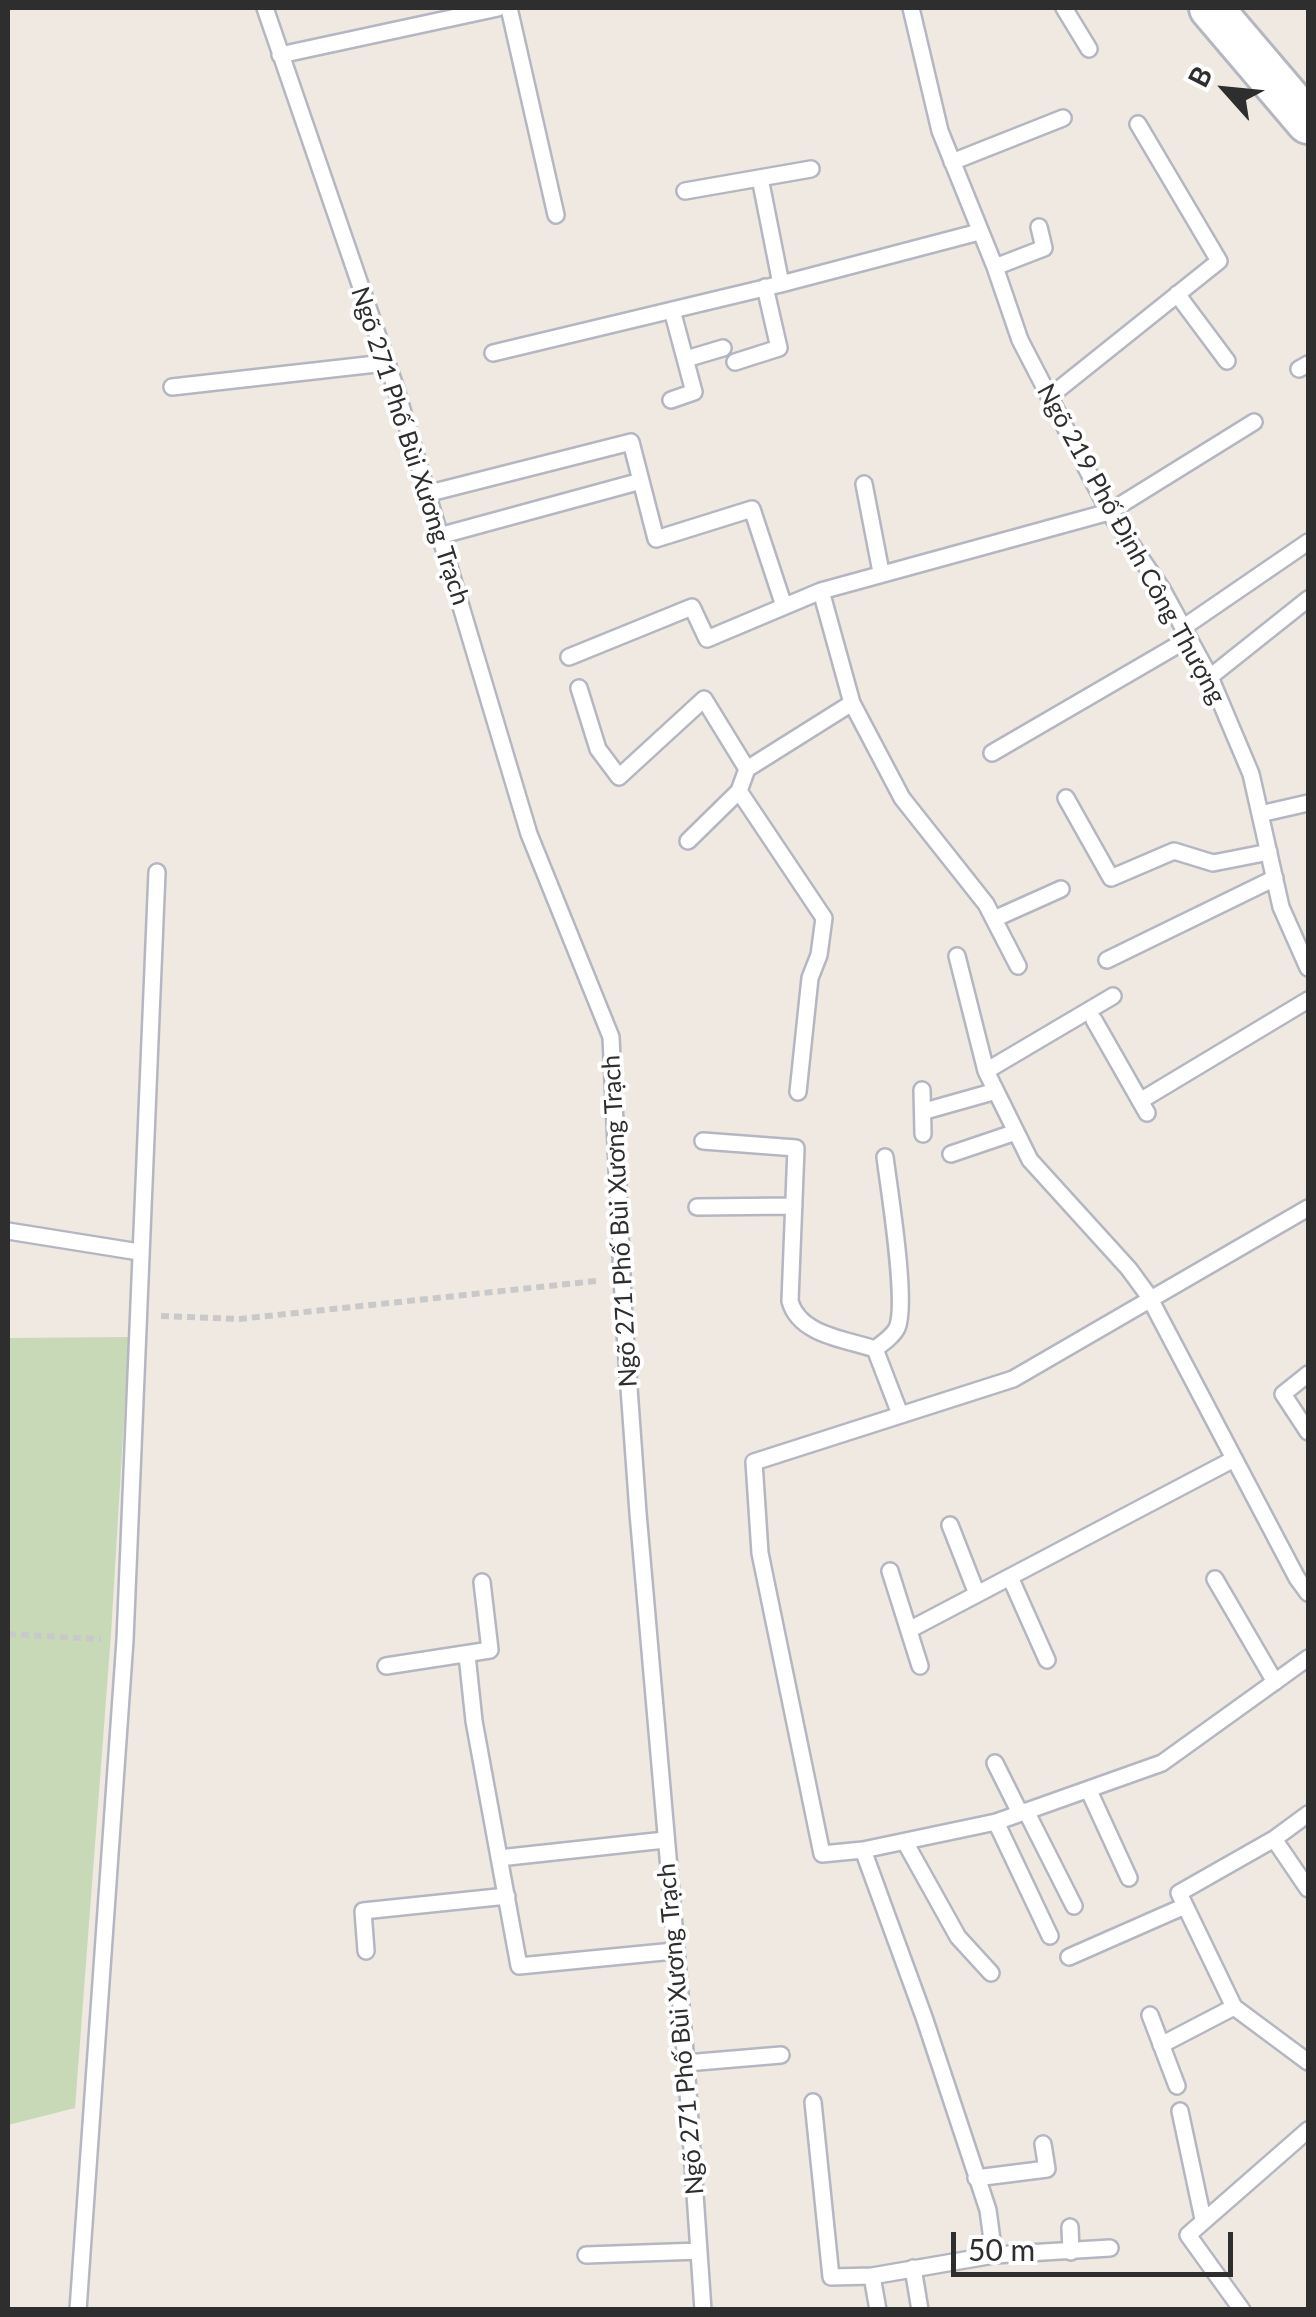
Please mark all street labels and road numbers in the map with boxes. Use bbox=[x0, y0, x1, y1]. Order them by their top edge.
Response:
street label: Ngõ 271 Phố Bùi Xương Trạch bbox=[344, 283, 476, 609]
street label: Ngõ 219 Phố Định Công Thượng bbox=[1030, 379, 1232, 709]
street label: Ngõ 271 Phố Bùi Xương Trạch bbox=[596, 1054, 644, 1388]
street label: Ngõ 271 Phố Bùi Xương Trạch bbox=[652, 1862, 710, 2196]

